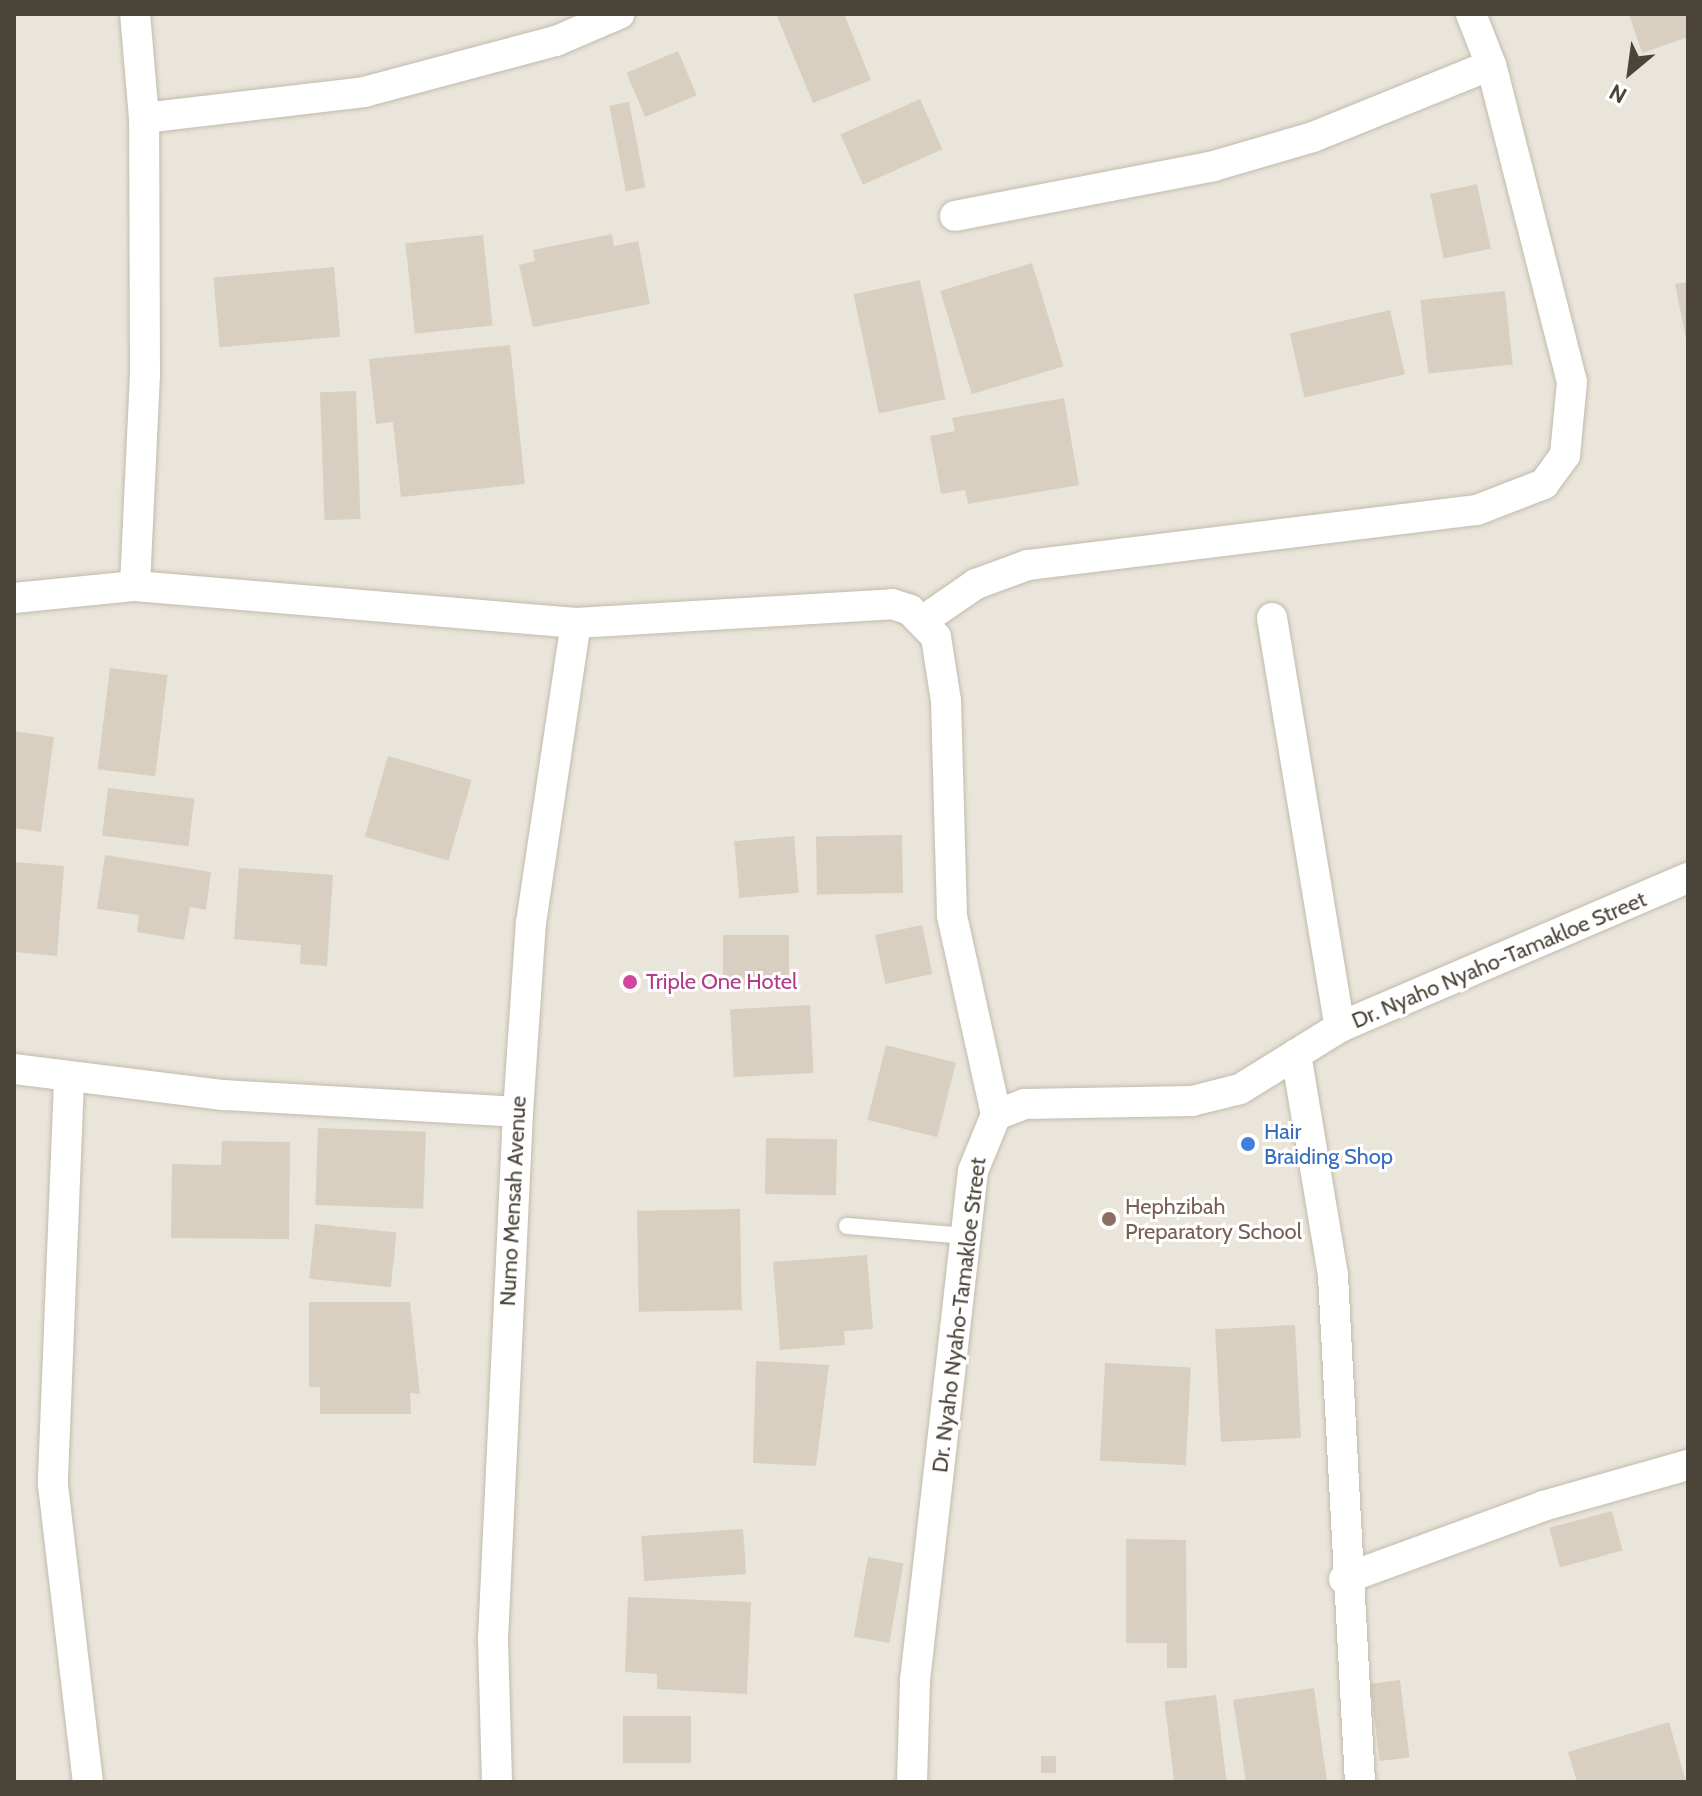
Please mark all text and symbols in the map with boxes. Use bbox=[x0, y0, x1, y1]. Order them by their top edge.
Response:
north arrow bbox=[1590, 32, 1670, 112]
text: N bbox=[1605, 78, 1631, 109]
street label: Dr. Nyaho Nyaho-Tamakloe Street bbox=[1348, 886, 1650, 1034]
place label: Triple One Hotel bbox=[646, 969, 797, 995]
marker: Triple One Hotel bbox=[621, 973, 639, 991]
street label: Numo Mensah Avenue bbox=[494, 1095, 532, 1307]
place label: Hair Braiding Shop bbox=[1264, 1118, 1393, 1170]
marker: Hair Braiding Shop bbox=[1239, 1135, 1257, 1153]
street label: Dr. Nyaho Nyaho-Tamakloe Street bbox=[927, 1156, 991, 1474]
place label: Hephzibah Preparatory School bbox=[1125, 1193, 1302, 1244]
marker: Hephzibah Preparatory School bbox=[1100, 1210, 1118, 1228]

